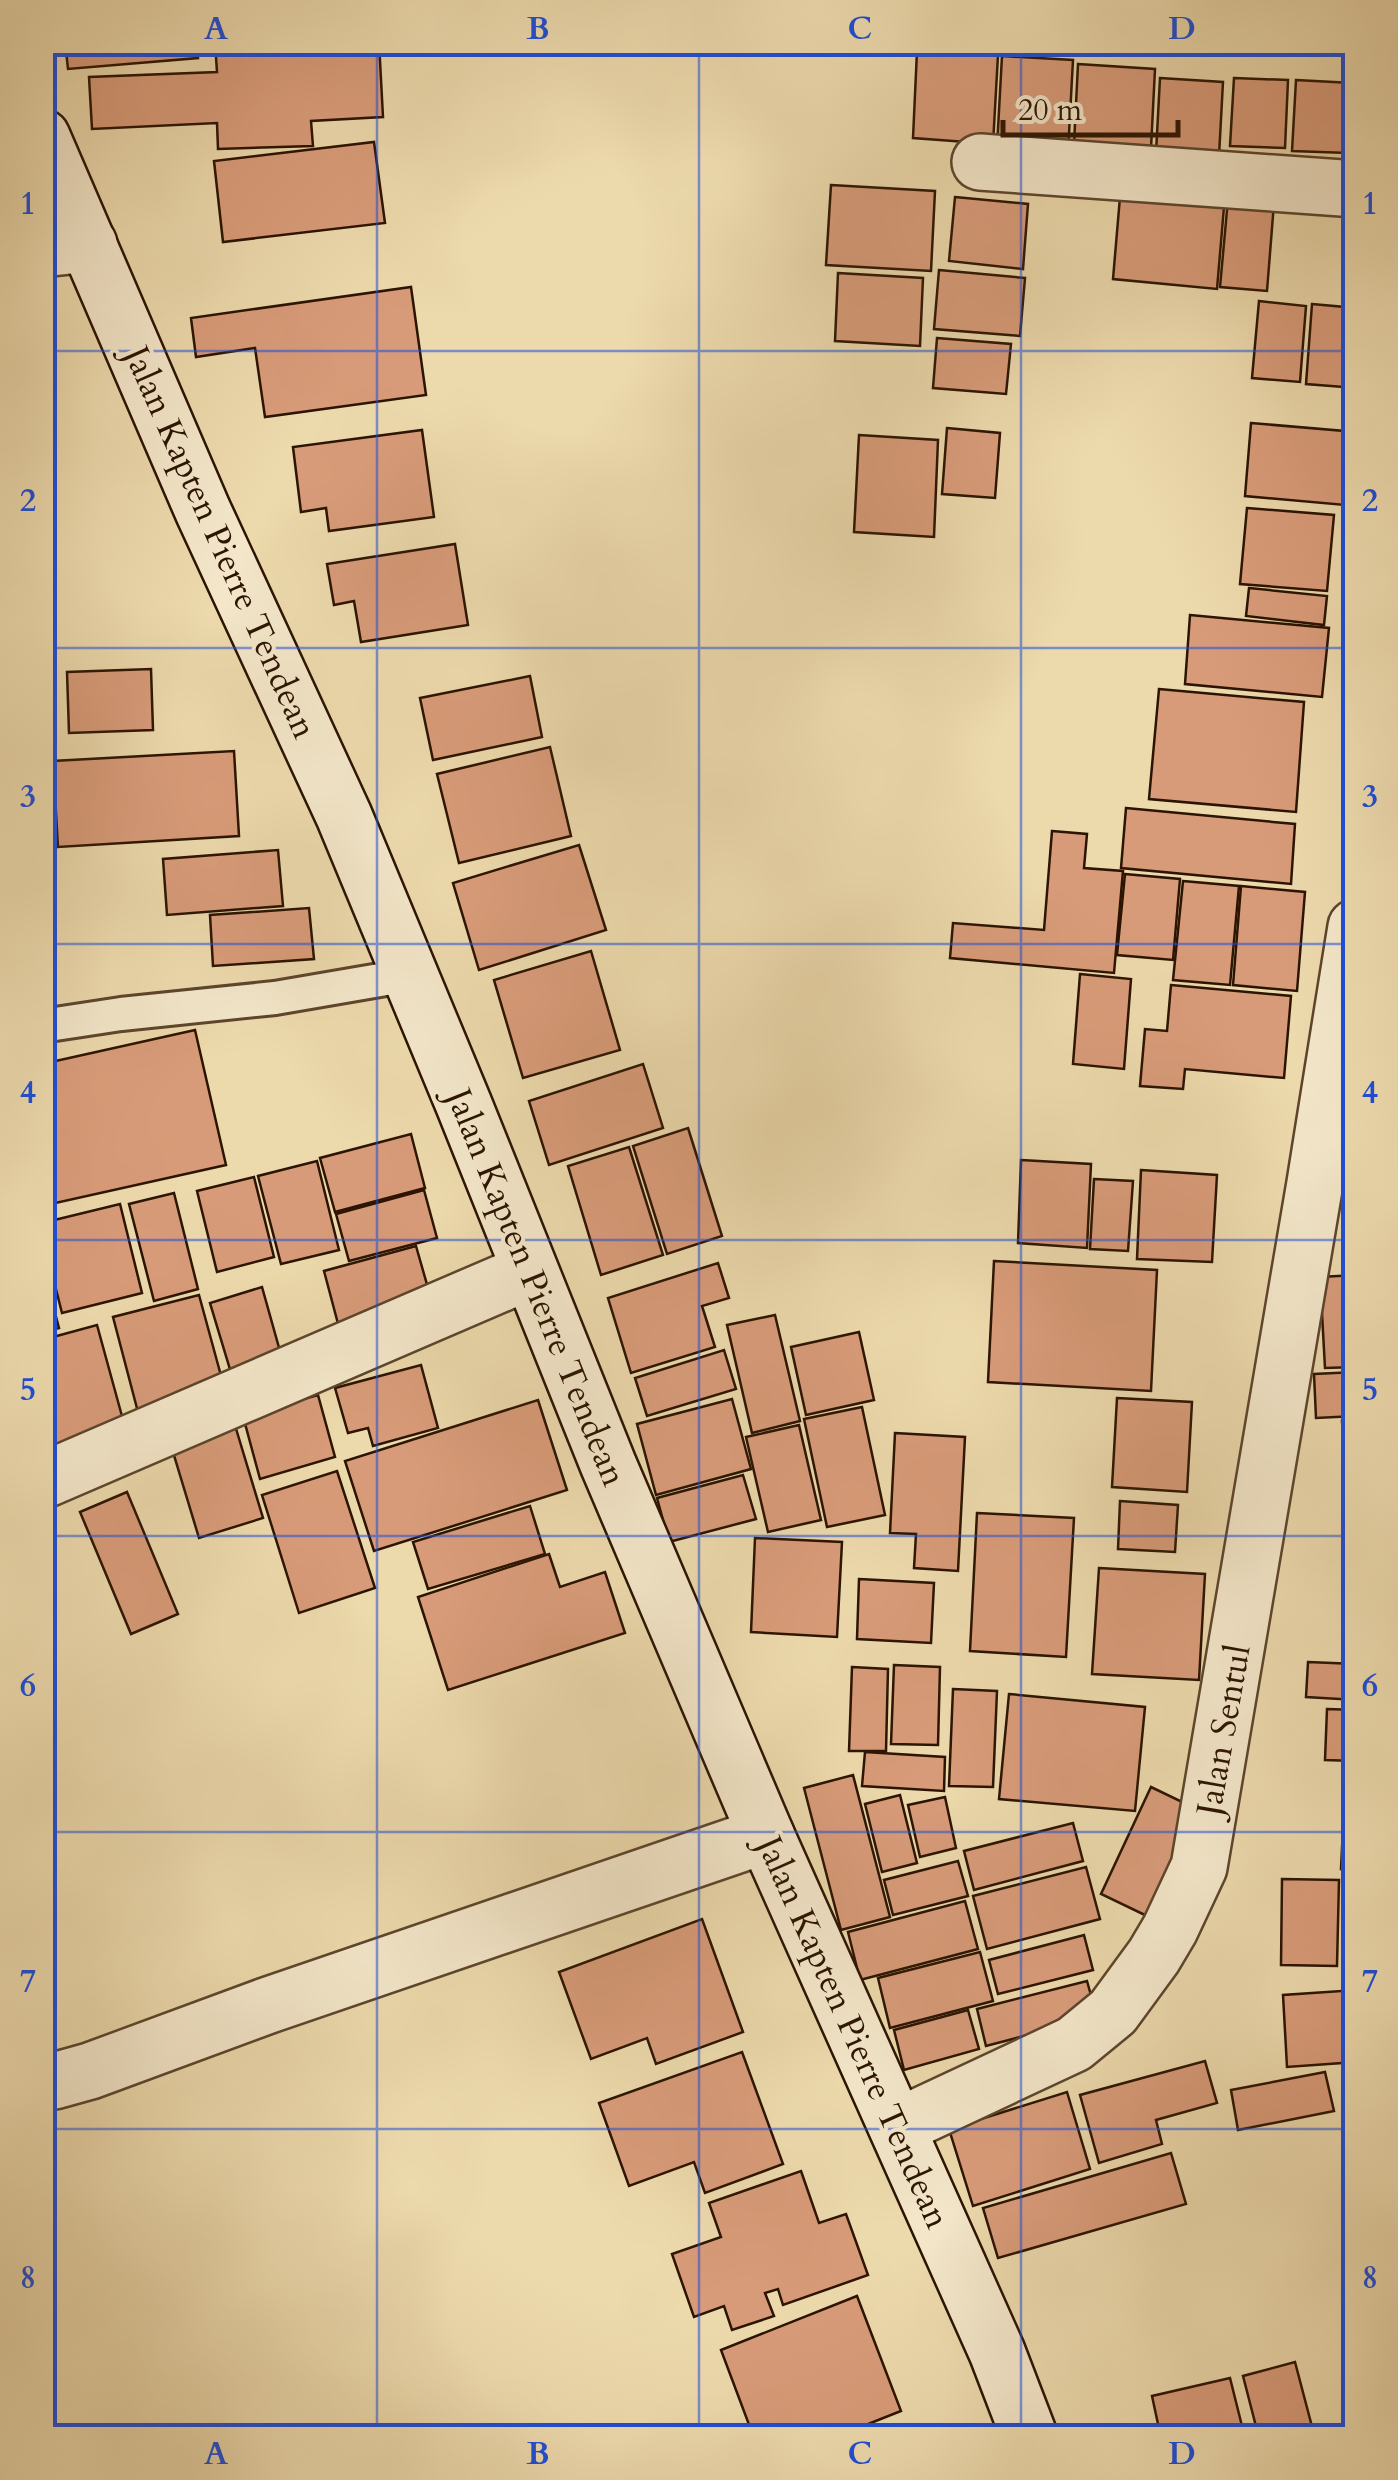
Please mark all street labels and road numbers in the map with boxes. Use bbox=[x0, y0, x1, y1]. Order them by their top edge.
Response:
street label: Jalan Kapten Pierre Tendean bbox=[110, 334, 328, 746]
street label: Jalan Kapten Pierre Tendean bbox=[432, 1077, 638, 1493]
street label: Jalan Sentul bbox=[1184, 1641, 1263, 1824]
street label: Jalan Kapten Pierre Tendean bbox=[743, 1824, 961, 2236]

